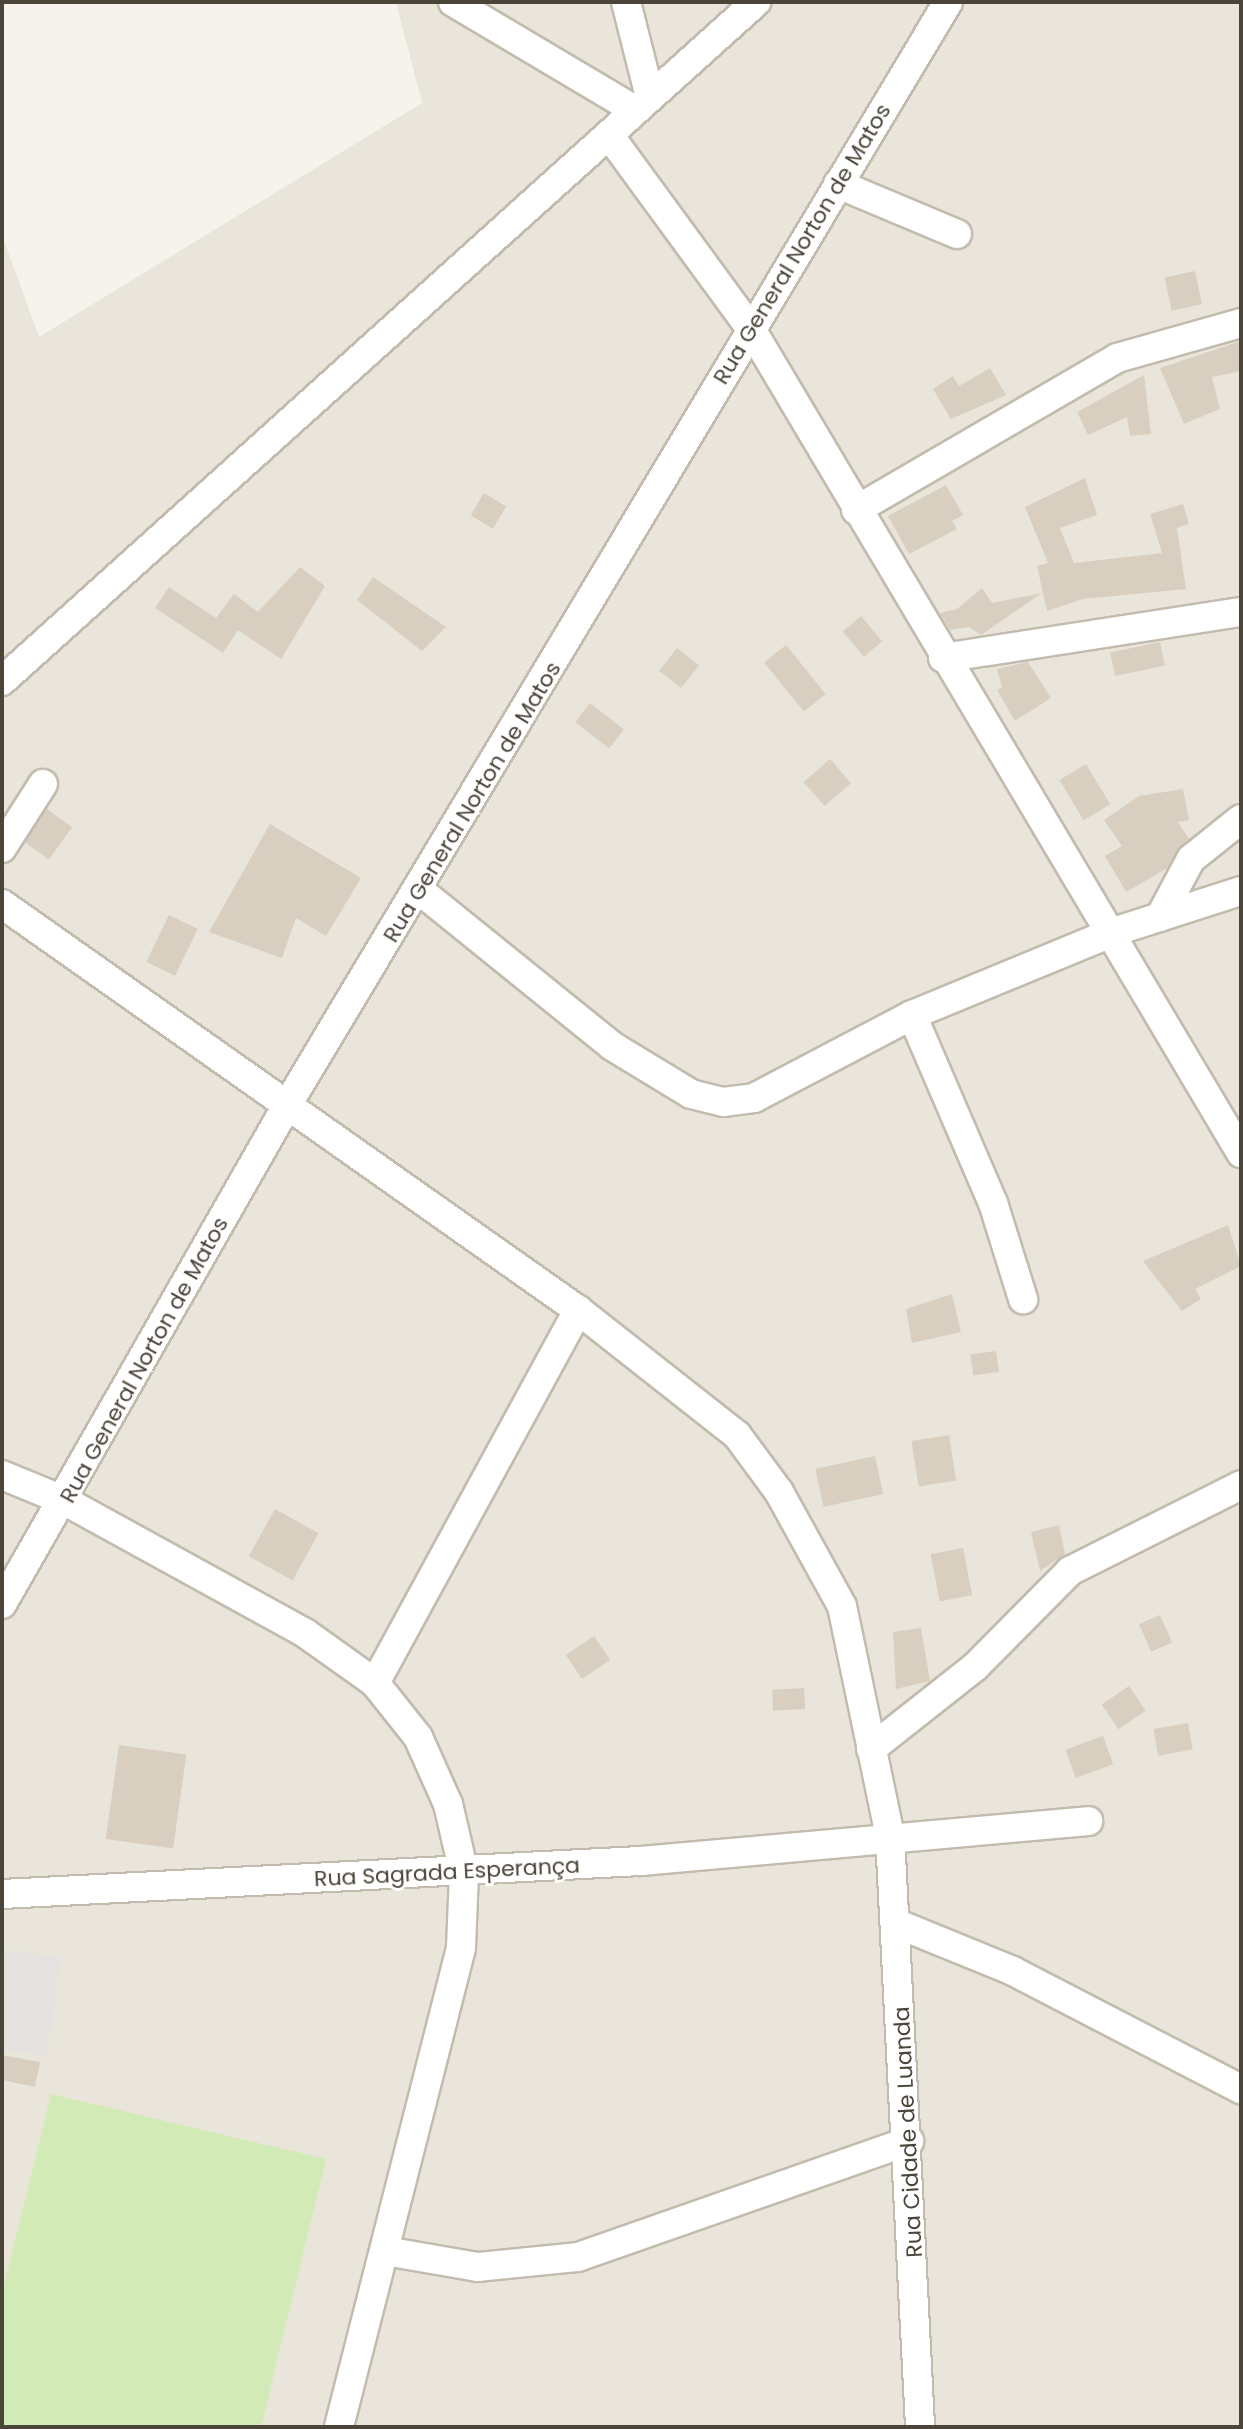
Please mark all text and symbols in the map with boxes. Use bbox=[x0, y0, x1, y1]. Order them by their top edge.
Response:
street label: Rua General Norton de Matos bbox=[708, 99, 896, 389]
street label: Rua General Norton de Matos bbox=[378, 657, 566, 947]
street label: Rua General Norton de Matos bbox=[54, 1213, 234, 1507]
street label: Rua Sagrada Esperança bbox=[313, 1852, 581, 1892]
street label: Rua Cidade de Luanda bbox=[888, 2006, 928, 2258]

